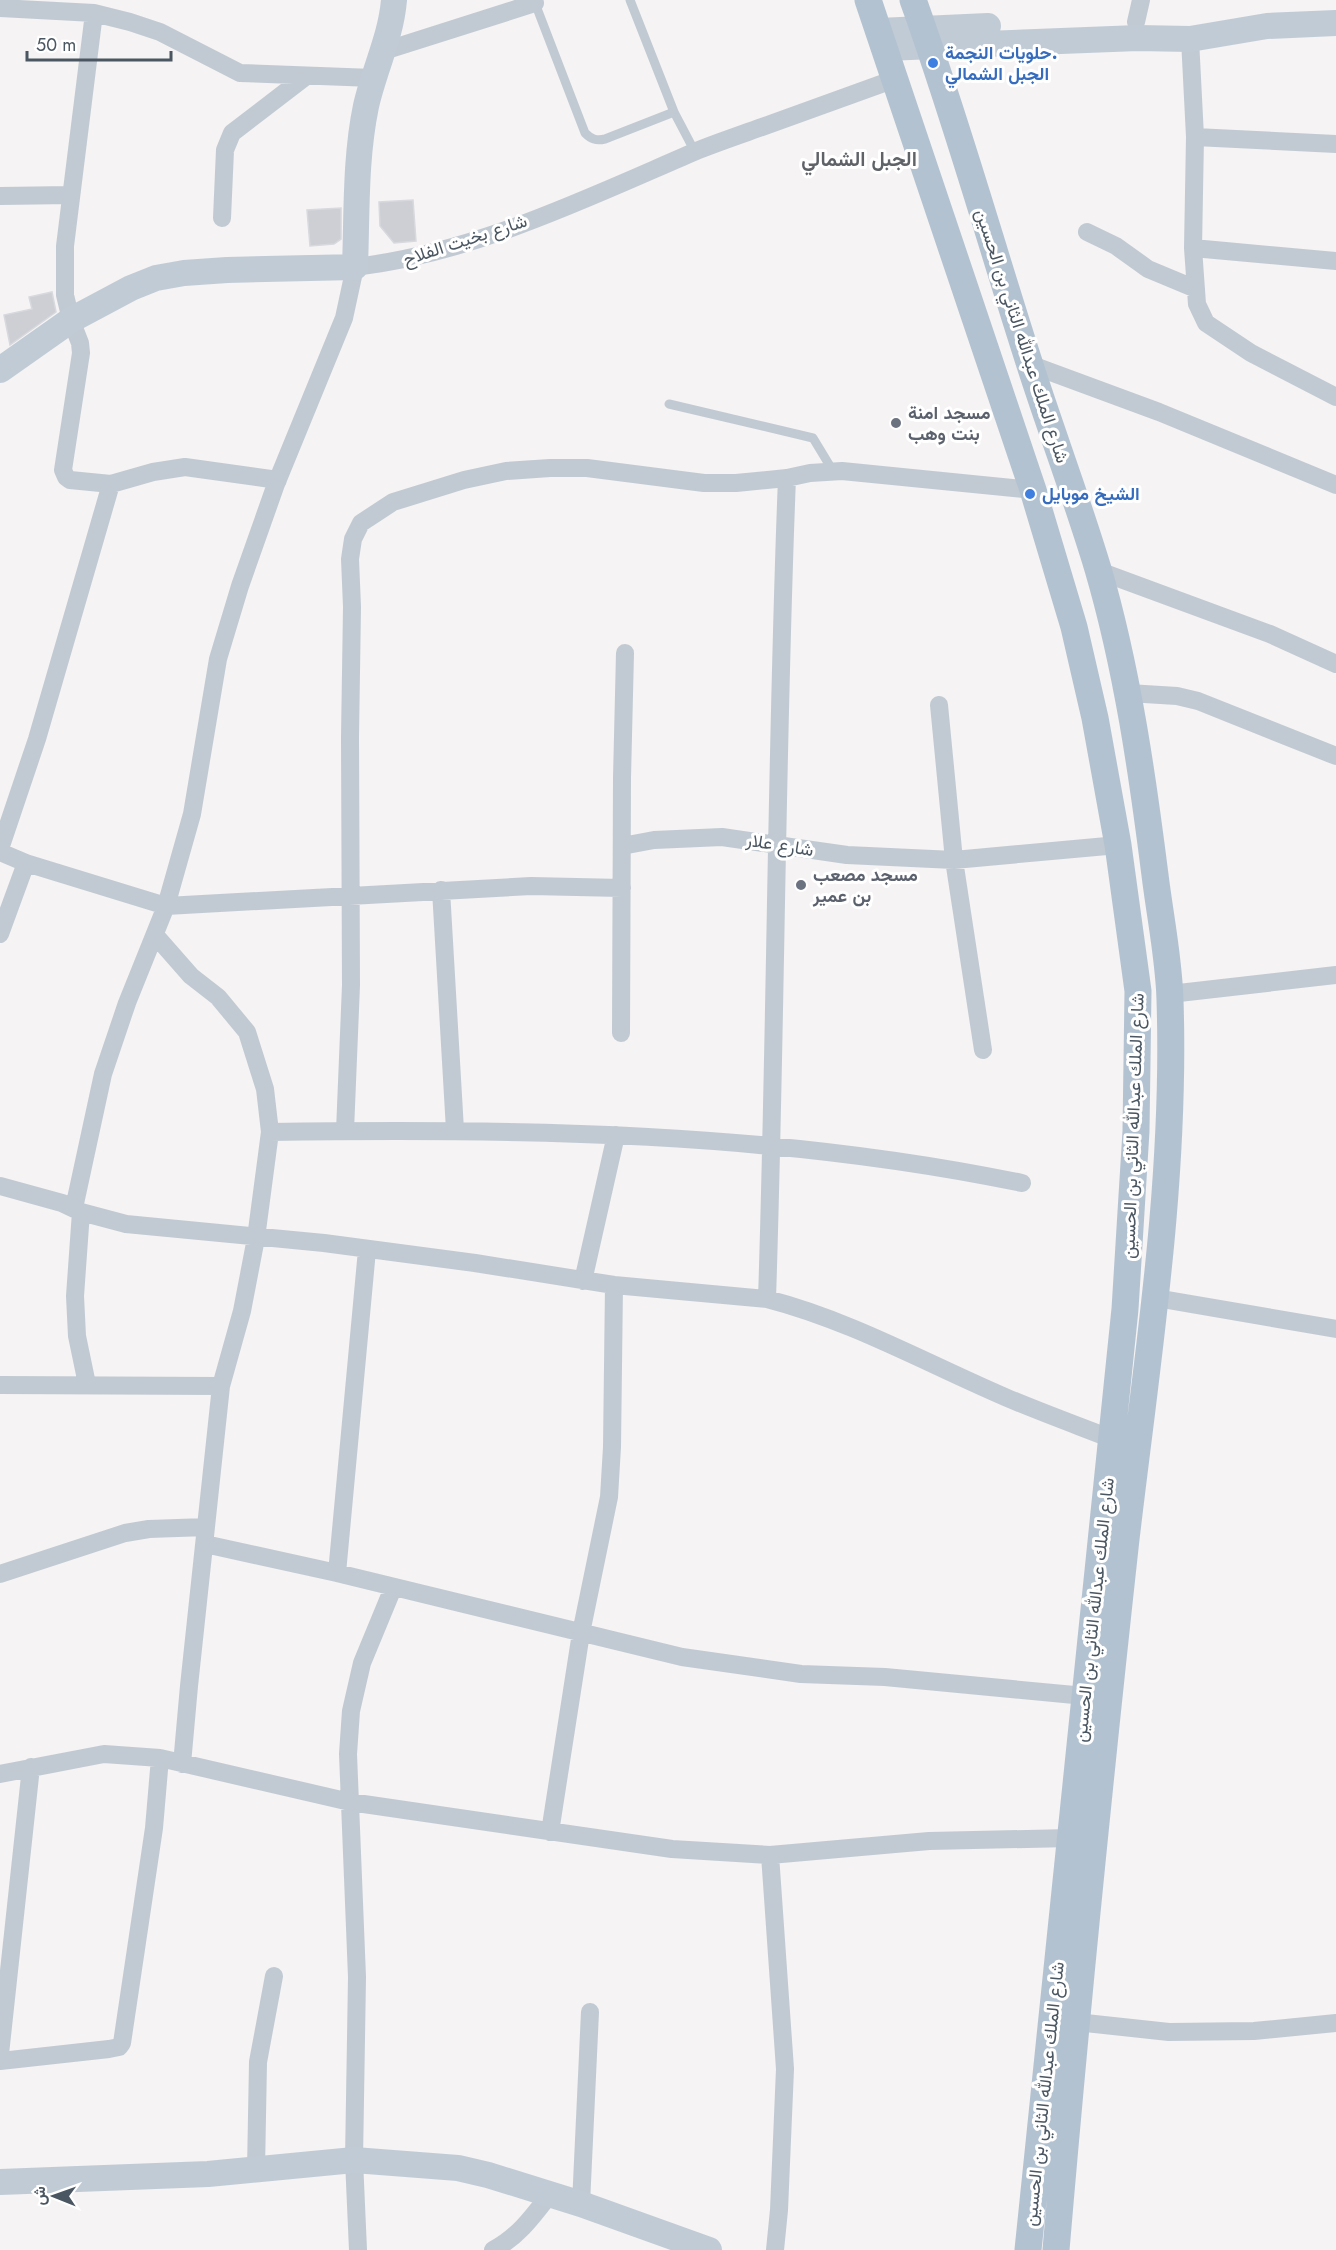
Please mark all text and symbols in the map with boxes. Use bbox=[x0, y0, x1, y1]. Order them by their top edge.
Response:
scale bar bbox=[27, 24, 171, 62]
text: 50 m bbox=[36, 32, 76, 58]
place label: حلويات النجمة. الجبل الشمالي bbox=[945, 40, 1057, 89]
marker: حلويات النجمة. الجبل الشمالي bbox=[926, 56, 940, 70]
district label: الجبل الشمالي bbox=[801, 145, 917, 176]
street label: شارع الملك عبدالله الثاني بن الحسين bbox=[967, 206, 1075, 467]
street label: شارع بخيت الفلاح bbox=[400, 208, 530, 272]
place label: مسجد امنة بنت وهب bbox=[908, 400, 991, 447]
marker: مسجد امنة بنت وهب bbox=[889, 416, 903, 430]
place label: الشيخ موبايل bbox=[1042, 481, 1140, 507]
marker: الشيخ موبايل bbox=[1023, 487, 1037, 501]
street label: شارع علار bbox=[743, 827, 816, 863]
place label: مسجد مصعب بن عمير bbox=[812, 862, 918, 909]
marker: مسجد مصعب بن عمير bbox=[794, 878, 808, 892]
street label: شارع الملك عبدالله الثاني بن الحسين bbox=[1115, 993, 1153, 1259]
street label: شارع الملك عبدالله الثاني بن الحسين bbox=[1067, 1476, 1123, 1744]
street label: شارع الملك عبدالله الثاني بن الحسين bbox=[1017, 1960, 1073, 2228]
north arrow bbox=[24, 2166, 84, 2226]
text: ش bbox=[28, 2186, 51, 2206]

